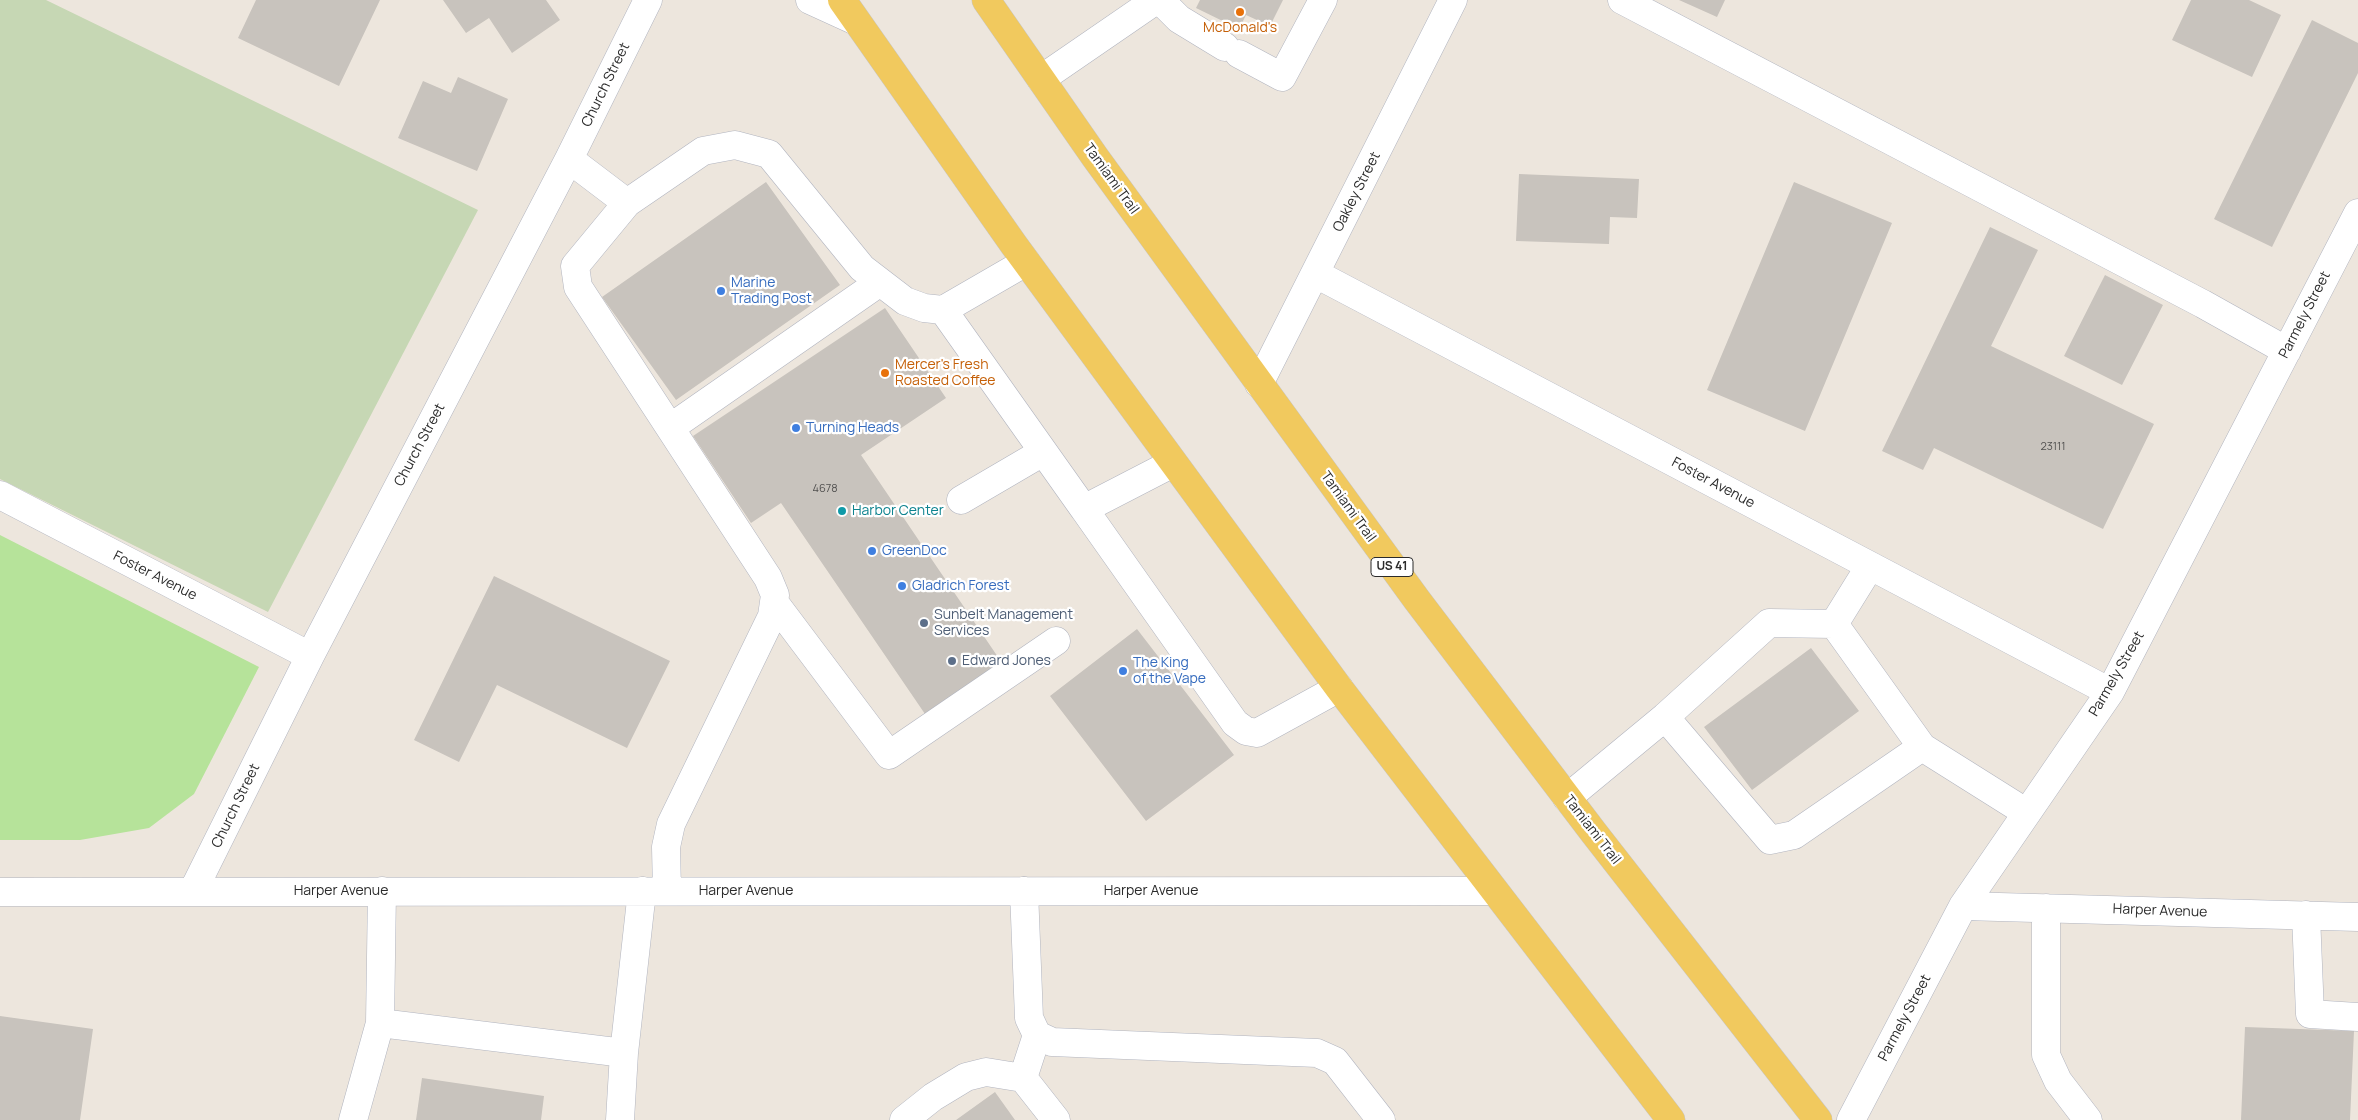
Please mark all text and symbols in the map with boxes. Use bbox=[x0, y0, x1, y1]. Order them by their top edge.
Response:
marker: McDonald's bbox=[1234, 6, 1246, 18]
place label: McDonald's bbox=[1203, 20, 1277, 36]
street label: Church Street bbox=[578, 40, 634, 130]
street label: Tamiami Trail bbox=[1080, 141, 1142, 217]
street label: Oakley Street bbox=[1330, 149, 1384, 235]
street label: Parmely Street bbox=[2276, 269, 2334, 361]
place label: Marine Trading Post bbox=[731, 275, 812, 308]
marker: Marine Trading Post bbox=[715, 285, 727, 297]
place label: Mercer's Fresh Roasted Coffee bbox=[895, 357, 995, 390]
marker: Mercer's Fresh Roasted Coffee bbox=[879, 367, 891, 379]
street label: Church Street bbox=[391, 401, 449, 489]
place label: Turning Heads bbox=[806, 420, 899, 436]
marker: Turning Heads bbox=[790, 422, 802, 434]
house number: 23111 bbox=[2040, 440, 2066, 454]
street label: Foster Avenue bbox=[1669, 454, 1757, 512]
street label: Tamiami Trail bbox=[1317, 469, 1379, 545]
house number: 4678 bbox=[812, 482, 838, 496]
place label: Harbor Center bbox=[852, 503, 944, 519]
marker: Harbor Center bbox=[836, 505, 848, 517]
place label: GreenDoc bbox=[882, 543, 947, 559]
marker: GreenDoc bbox=[866, 545, 878, 557]
street label: Foster Avenue bbox=[110, 548, 200, 604]
road number: US 41 bbox=[1371, 558, 1413, 576]
place label: Gladrich Forest bbox=[912, 578, 1010, 594]
marker: Gladrich Forest bbox=[896, 580, 908, 592]
place label: Sunbelt Management Services bbox=[934, 607, 1073, 640]
marker: Sunbelt Management Services bbox=[918, 617, 930, 629]
street label: Parmely Street bbox=[2086, 628, 2148, 720]
place label: Edward Jones bbox=[962, 653, 1051, 669]
marker: Edward Jones bbox=[946, 655, 958, 667]
place label: The King of the Vape bbox=[1133, 655, 1206, 688]
marker: The King of the Vape bbox=[1117, 665, 1129, 677]
street label: Church Street bbox=[208, 761, 264, 851]
street label: Tamiami Trail bbox=[1560, 792, 1624, 868]
street label: Harper Avenue bbox=[294, 883, 388, 899]
street label: Harper Avenue bbox=[699, 883, 793, 899]
street label: Harper Avenue bbox=[1104, 883, 1198, 899]
street label: Harper Avenue bbox=[2112, 901, 2208, 921]
street label: Parmely Street bbox=[1875, 972, 1935, 1064]

